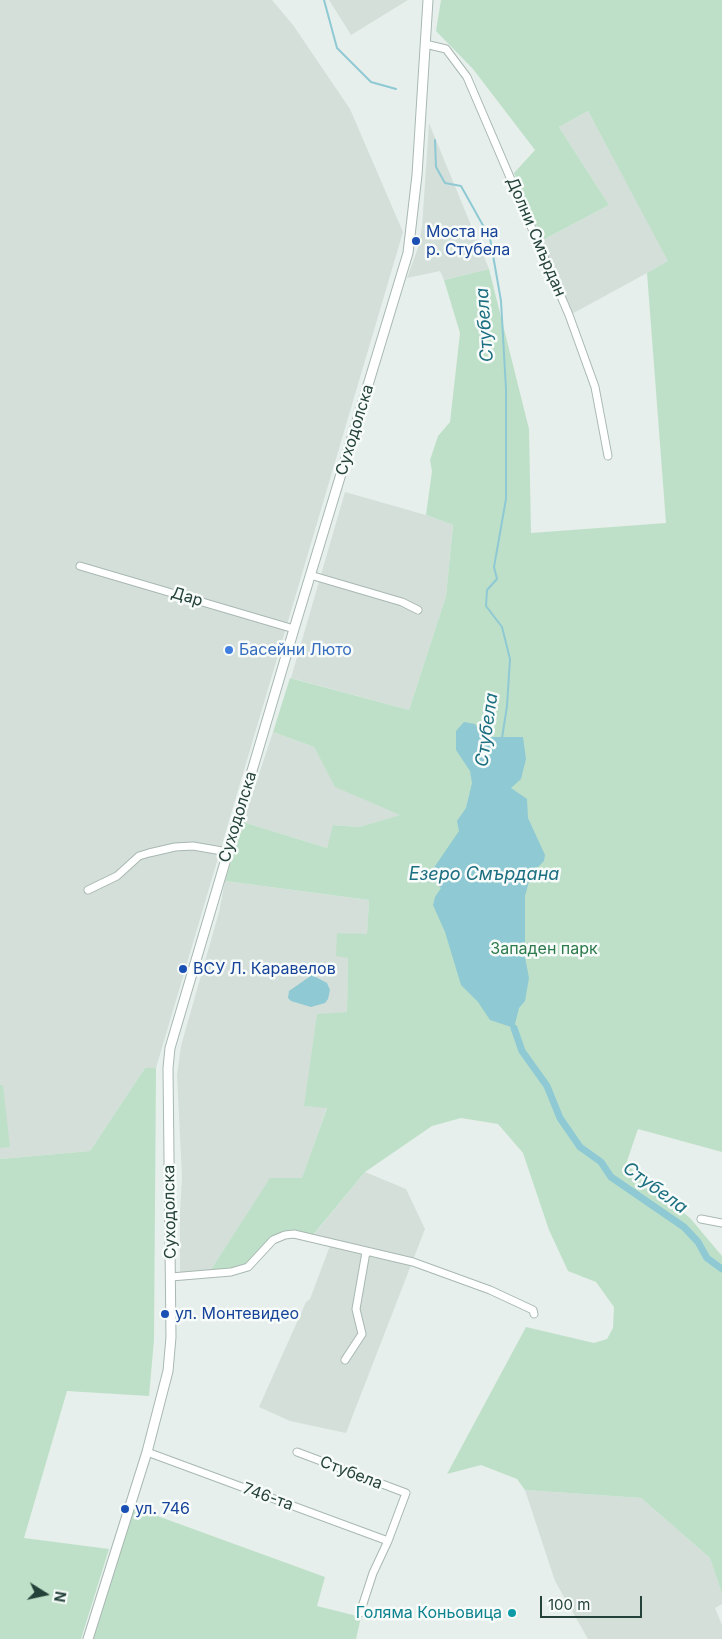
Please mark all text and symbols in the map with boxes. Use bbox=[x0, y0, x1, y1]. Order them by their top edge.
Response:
street label: Долни Смърдан bbox=[502, 174, 570, 300]
place label: Моста на р. Стубела bbox=[426, 222, 510, 260]
marker: Моста на р. Стубела bbox=[410, 235, 422, 247]
water label: Стубела bbox=[472, 287, 498, 363]
street label: Суходолска bbox=[332, 382, 378, 478]
street label: Дар bbox=[169, 583, 205, 611]
place label: Басейни Люто bbox=[239, 640, 352, 660]
marker: Басейни Люто bbox=[223, 644, 235, 656]
water label: Стубела bbox=[471, 692, 503, 768]
street label: Суходолска bbox=[215, 769, 261, 865]
water label: Езеро Смърдана bbox=[409, 864, 559, 886]
park label: Западен парк bbox=[490, 939, 598, 959]
place label: ВСУ Л. Каравелов bbox=[193, 959, 336, 979]
marker: ВСУ Л. Каравелов bbox=[177, 963, 189, 975]
water label: Стубела bbox=[619, 1157, 691, 1219]
street label: Суходолска bbox=[160, 1165, 180, 1259]
place label: ул. Монтевидео bbox=[175, 1304, 299, 1324]
marker: ул. Монтевидео bbox=[159, 1308, 171, 1320]
street label: Стубела bbox=[317, 1452, 385, 1494]
street label: 746-та bbox=[240, 1479, 296, 1515]
place label: ул. 746 bbox=[135, 1499, 190, 1519]
marker: ул. 746 bbox=[119, 1503, 131, 1515]
north arrow bbox=[20, 1569, 70, 1619]
scale bar bbox=[542, 1586, 644, 1618]
text: N bbox=[51, 1590, 70, 1603]
text: 100 m bbox=[548, 1595, 590, 1614]
place label: Голяма Коньовица bbox=[356, 1603, 502, 1623]
marker: Голяма Коньовица bbox=[506, 1607, 518, 1619]

